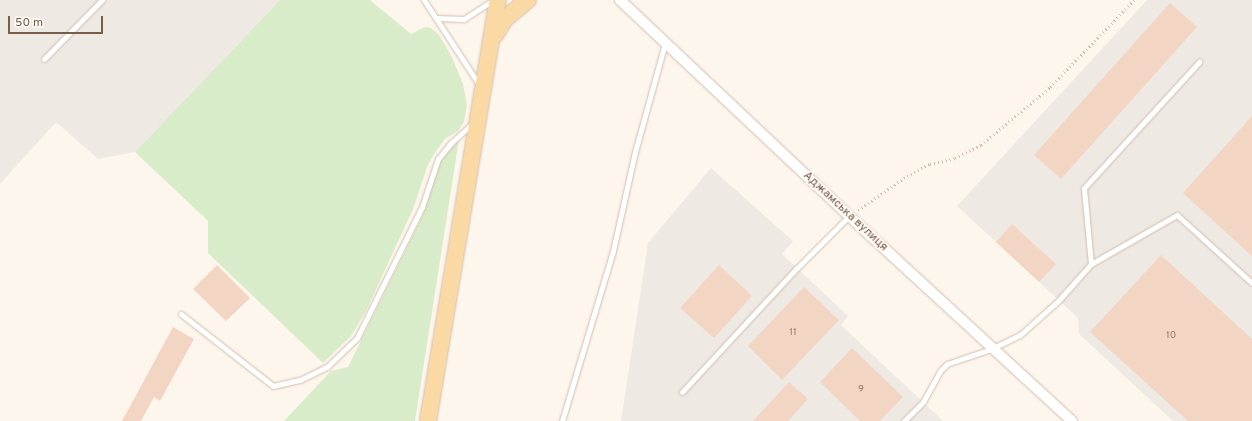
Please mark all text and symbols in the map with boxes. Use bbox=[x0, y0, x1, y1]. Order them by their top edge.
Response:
scale bar bbox=[10, 8, 105, 34]
text: 50 m bbox=[15, 15, 43, 31]
street label: Аджамська вулиця bbox=[800, 169, 890, 255]
house number: 11 bbox=[789, 327, 797, 339]
house number: 10 bbox=[1166, 330, 1176, 342]
house number: 9 bbox=[858, 384, 864, 396]

